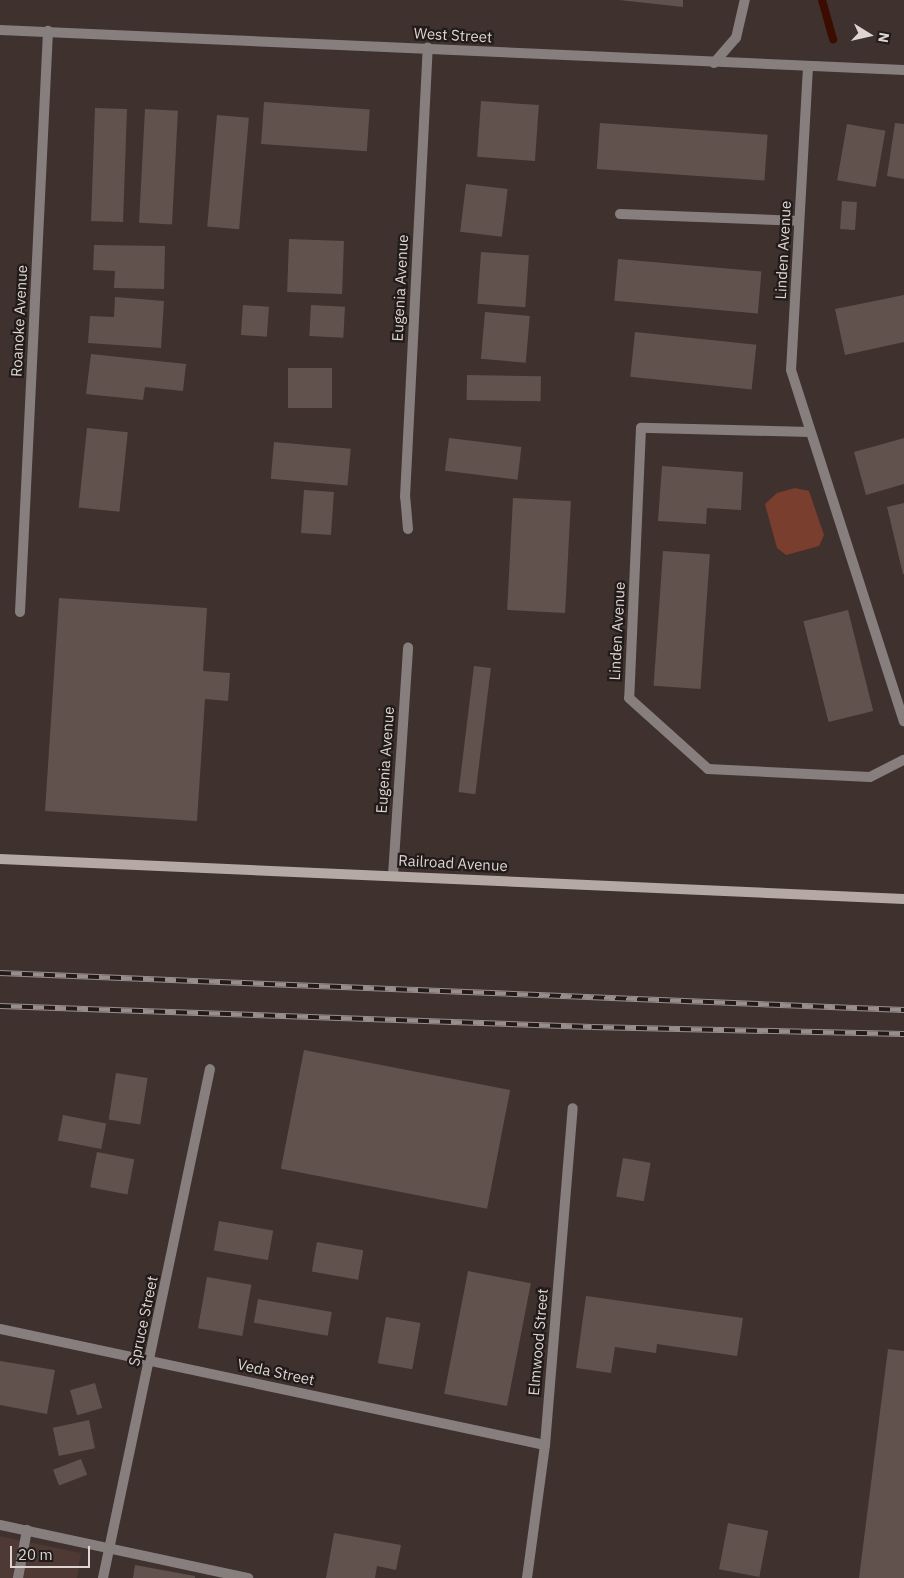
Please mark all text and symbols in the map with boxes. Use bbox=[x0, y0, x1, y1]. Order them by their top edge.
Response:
north arrow bbox=[844, 10, 894, 60]
street label: West Street bbox=[413, 24, 493, 46]
text: N bbox=[874, 31, 894, 44]
street label: Linden Avenue bbox=[771, 200, 795, 300]
street label: Eugenia Avenue bbox=[388, 234, 412, 342]
street label: Roanoke Avenue bbox=[7, 264, 31, 378]
street label: Linden Avenue bbox=[605, 581, 629, 681]
street label: Eugenia Avenue bbox=[372, 706, 398, 814]
street label: Railroad Avenue bbox=[398, 851, 508, 875]
street label: Spruce Street bbox=[125, 1274, 161, 1368]
street label: Elmwood Street bbox=[524, 1288, 552, 1396]
street label: Veda Street bbox=[236, 1355, 316, 1389]
scale bar bbox=[12, 1536, 92, 1568]
text: 20 m bbox=[18, 1545, 53, 1564]

